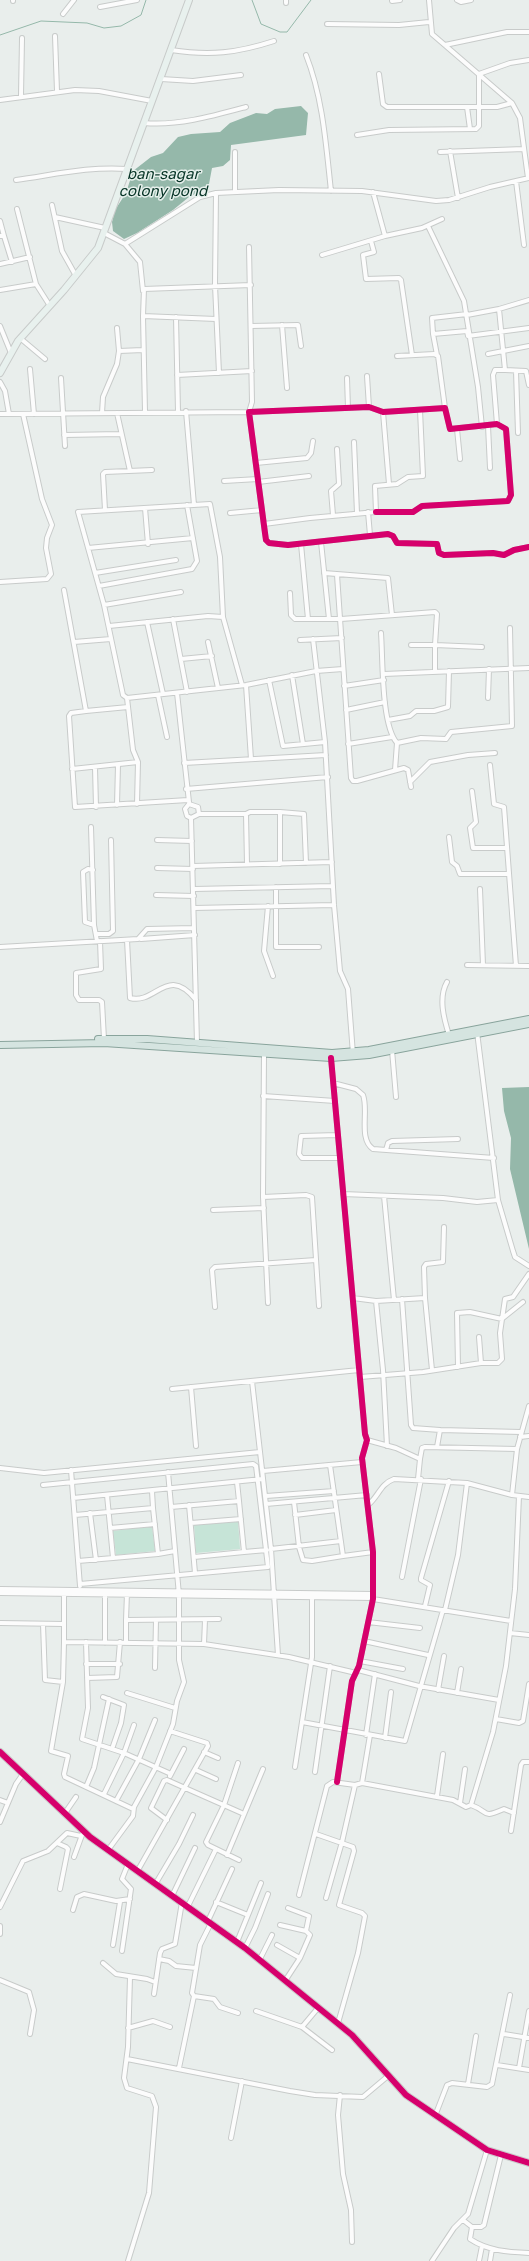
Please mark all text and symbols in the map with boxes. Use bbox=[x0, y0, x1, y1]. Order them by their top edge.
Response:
water label: ban-sagar colony pond bbox=[119, 165, 207, 200]

